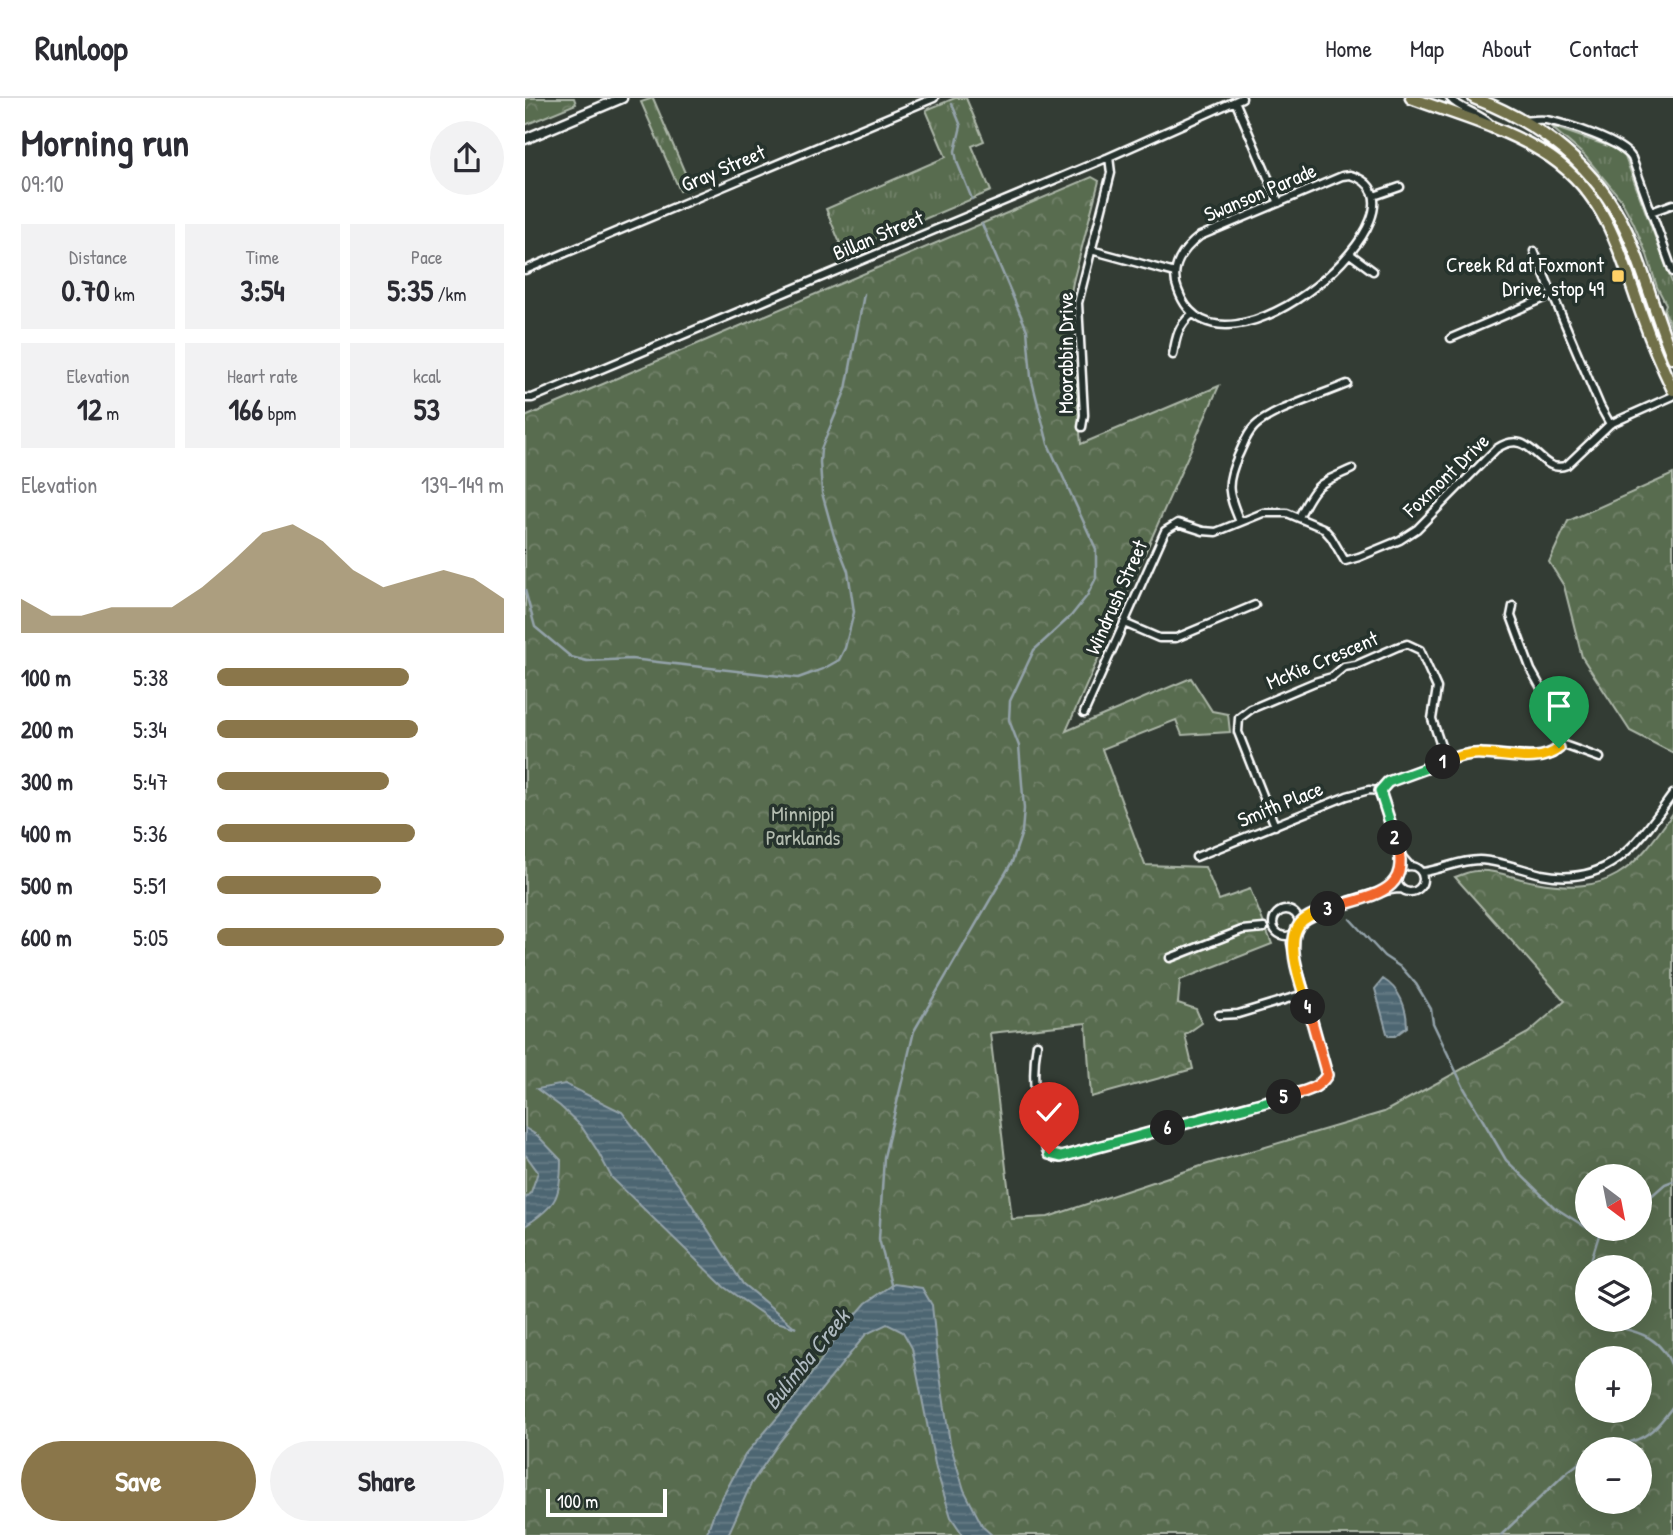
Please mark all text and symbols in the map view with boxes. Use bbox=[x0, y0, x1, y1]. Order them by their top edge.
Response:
text: Runloop bbox=[35, 26, 128, 70]
text: Home bbox=[1325, 32, 1372, 64]
text: Map bbox=[1410, 32, 1444, 64]
text: About bbox=[1482, 32, 1531, 64]
text: Contact bbox=[1569, 32, 1638, 64]
text: Morning run bbox=[21, 116, 189, 168]
button: share bbox=[430, 121, 504, 195]
street label: Gray Street bbox=[676, 137, 770, 199]
street label: Swanson Parade bbox=[1199, 155, 1321, 229]
text: 09:10 bbox=[21, 168, 64, 199]
street label: Billan Street bbox=[828, 203, 928, 267]
text: Distance bbox=[69, 244, 127, 270]
text: Time bbox=[246, 244, 279, 270]
text: Pace bbox=[411, 244, 443, 270]
place label: Creek Rd at Foxmont Drive, stop 49 bbox=[1446, 250, 1605, 303]
marker: Creek Rd at Foxmont Drive, stop 49 bbox=[1610, 268, 1626, 284]
text: 0.70 bbox=[61, 270, 110, 310]
text: 3:54 bbox=[240, 270, 285, 310]
text: 5:35 bbox=[387, 270, 433, 310]
text: km bbox=[110, 281, 135, 307]
text: /km bbox=[433, 281, 466, 307]
street label: Moorabbin Drive bbox=[1051, 292, 1080, 414]
text: Elevation bbox=[67, 363, 130, 389]
text: Heart rate bbox=[227, 363, 298, 389]
text: kcal bbox=[413, 363, 441, 389]
text: 12 bbox=[77, 389, 102, 429]
text: 166 bbox=[228, 389, 263, 429]
text: 53 bbox=[414, 389, 440, 429]
text: m bbox=[102, 400, 119, 426]
text: bpm bbox=[263, 400, 297, 426]
street label: Foxmont Drive bbox=[1396, 427, 1495, 524]
text: Elevation bbox=[21, 469, 97, 500]
text: 139–149 m bbox=[421, 469, 504, 500]
street label: Windrush Street bbox=[1078, 534, 1154, 659]
street label: McKie Crescent bbox=[1262, 623, 1383, 697]
text: 100 m bbox=[21, 662, 71, 693]
text: 5:38 bbox=[133, 662, 168, 693]
pin bbox=[1529, 676, 1589, 748]
icon: arrive bbox=[1540, 687, 1578, 725]
text: 200 m bbox=[21, 714, 73, 745]
text: 5:34 bbox=[133, 714, 167, 745]
pin: 1 bbox=[1425, 744, 1461, 780]
text: 1 bbox=[1439, 748, 1446, 774]
text: 300 m bbox=[21, 766, 73, 797]
text: 5:47 bbox=[133, 766, 168, 797]
street label: Smith Place bbox=[1233, 774, 1327, 834]
park label: Minnippi Parklands bbox=[766, 799, 840, 852]
text: 400 m bbox=[21, 818, 71, 849]
text: 5:36 bbox=[133, 818, 168, 849]
pin: 2 bbox=[1377, 820, 1413, 856]
text: 2 bbox=[1390, 824, 1399, 850]
text: 500 m bbox=[21, 870, 72, 901]
text: 5:51 bbox=[133, 870, 166, 901]
pin: 3 bbox=[1311, 892, 1345, 926]
text: 3 bbox=[1323, 895, 1332, 921]
text: 600 m bbox=[21, 922, 72, 953]
text: 5:05 bbox=[133, 922, 168, 953]
pin: 4 bbox=[1291, 990, 1325, 1024]
text: 4 bbox=[1304, 993, 1311, 1019]
pin: 5 bbox=[1267, 1080, 1301, 1114]
pin bbox=[1019, 1082, 1079, 1154]
text: 5 bbox=[1279, 1083, 1288, 1109]
icon: check bbox=[1030, 1093, 1068, 1131]
pin: 6 bbox=[1151, 1110, 1185, 1146]
text: 6 bbox=[1164, 1114, 1171, 1140]
north arrow bbox=[1575, 1164, 1652, 1241]
map controls bbox=[1575, 1164, 1652, 1514]
button: layers bbox=[1575, 1255, 1652, 1332]
water label: Bulimba Creek bbox=[756, 1300, 858, 1416]
button: + bbox=[1575, 1346, 1652, 1423]
button: − bbox=[1575, 1437, 1652, 1514]
button: Save bbox=[21, 1441, 256, 1521]
button: Share bbox=[270, 1441, 504, 1521]
scale bar bbox=[546, 1486, 667, 1518]
text: 100 m bbox=[557, 1488, 598, 1514]

